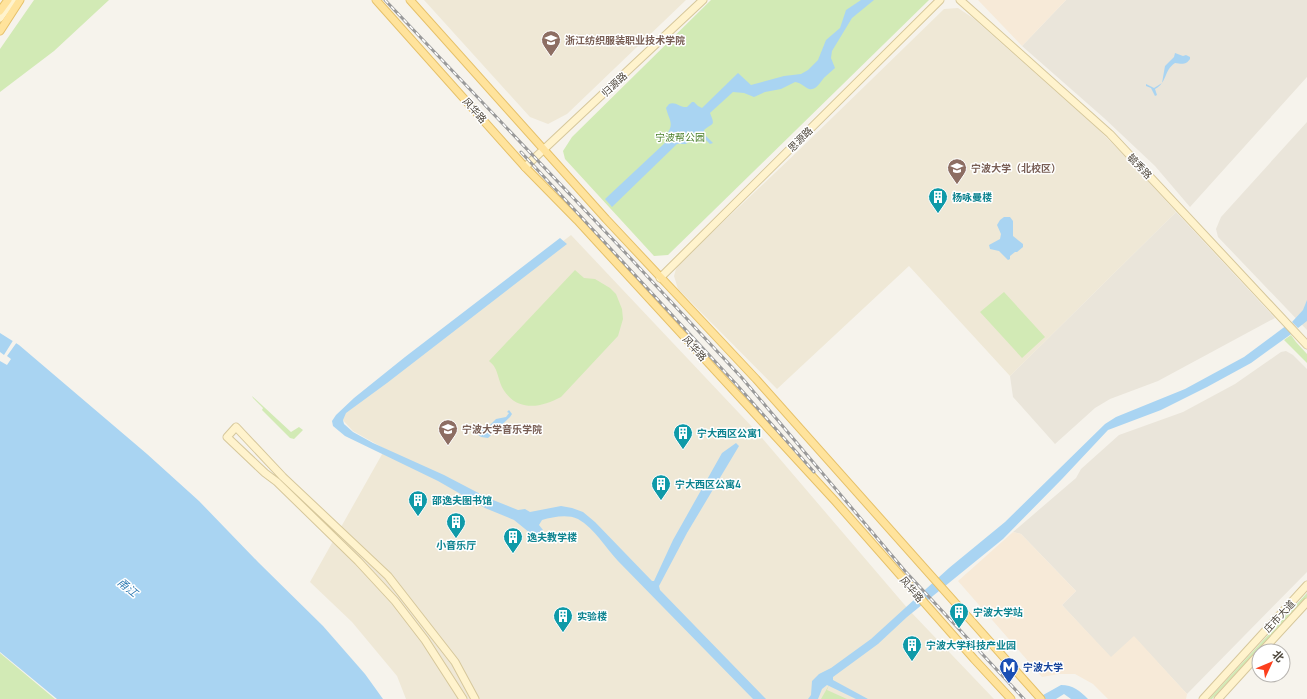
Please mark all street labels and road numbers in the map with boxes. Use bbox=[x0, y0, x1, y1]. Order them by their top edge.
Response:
street label: 归源路 bbox=[598, 69, 630, 99]
street label: 风华路 bbox=[460, 94, 490, 126]
street label: 思源路 bbox=[784, 123, 816, 155]
street label: 毓秀路 bbox=[1125, 150, 1155, 182]
street label: 风华路 bbox=[680, 332, 710, 364]
street label: 风华路 bbox=[897, 573, 927, 605]
street label: 庄市大道 bbox=[1260, 597, 1298, 635]

